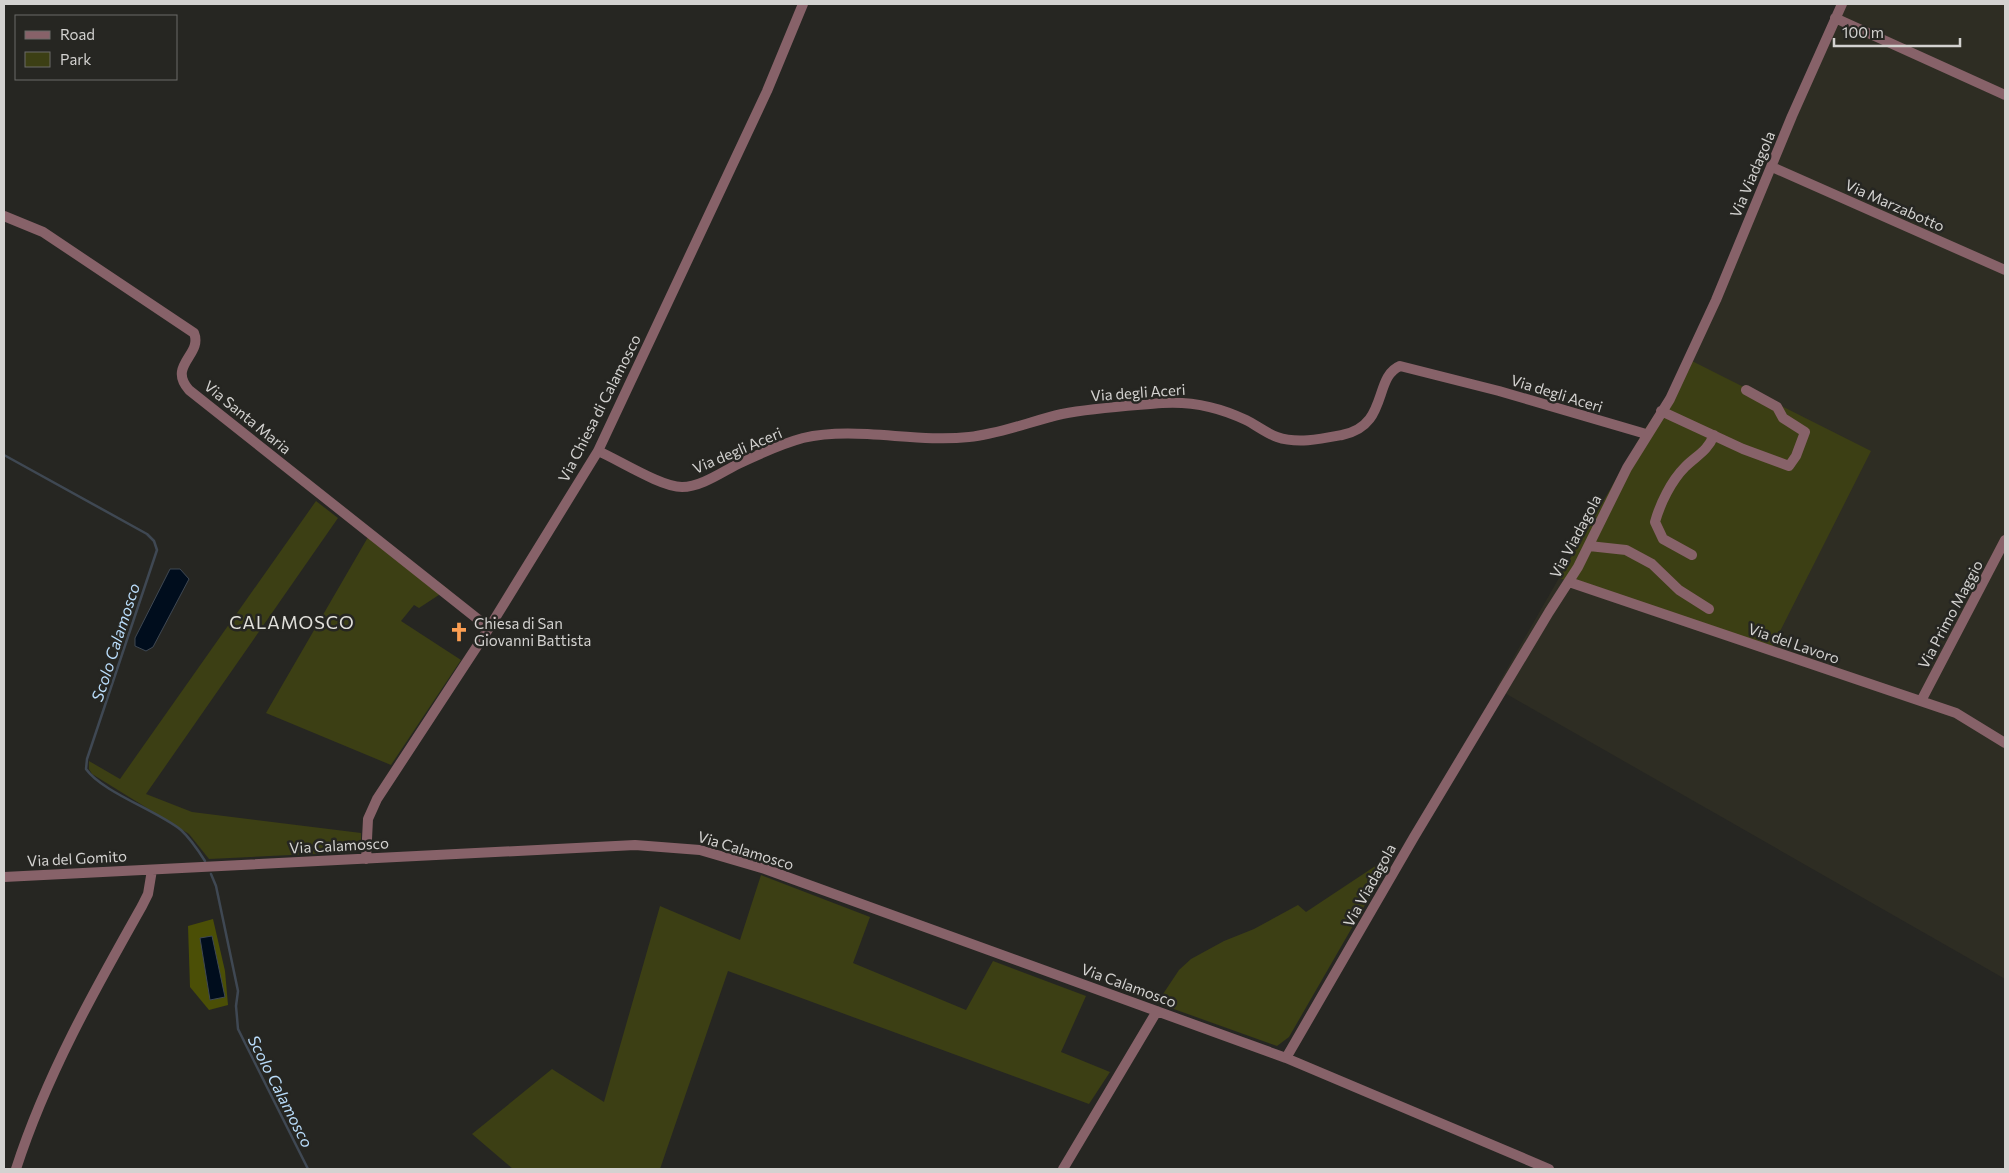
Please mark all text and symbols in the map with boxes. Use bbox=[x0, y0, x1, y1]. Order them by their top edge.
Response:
legend bbox=[15, 15, 178, 80]
scale bar bbox=[1834, 15, 1960, 47]
text: 100 m bbox=[1842, 23, 1884, 41]
text: Road bbox=[60, 25, 95, 43]
text: Park bbox=[60, 50, 91, 68]
street label: Via Viadagola bbox=[1726, 128, 1778, 220]
street label: Via Marzabotto bbox=[1842, 175, 1948, 235]
street label: Via Chiesa di Calamosco bbox=[554, 331, 644, 485]
street label: Via degli Aceri bbox=[1509, 370, 1605, 416]
street label: Via Santa Maria bbox=[201, 376, 295, 458]
street label: Via degli Aceri bbox=[1090, 380, 1186, 404]
street label: Via degli Aceri bbox=[690, 423, 784, 477]
street label: Via Viadagola bbox=[1545, 491, 1605, 581]
street label: Via Primo Maggio bbox=[1914, 557, 1986, 671]
water label: Scolo Calamosco bbox=[87, 580, 143, 704]
district label: CALAMOSCO bbox=[229, 611, 355, 633]
place label: Chiesa di San Giovanni Battista bbox=[474, 614, 591, 649]
street label: Via del Lavoro bbox=[1746, 619, 1842, 667]
church icon: Chiesa di San Giovanni Battista bbox=[448, 621, 470, 643]
street label: Via Calamosco bbox=[696, 827, 796, 873]
street label: Via Calamosco bbox=[289, 833, 389, 857]
street label: Via Viadagola bbox=[1339, 840, 1399, 930]
street label: Via del Gomito bbox=[27, 846, 127, 870]
street label: Via Calamosco bbox=[1079, 959, 1179, 1011]
water label: Scolo Calamosco bbox=[245, 1032, 317, 1150]

